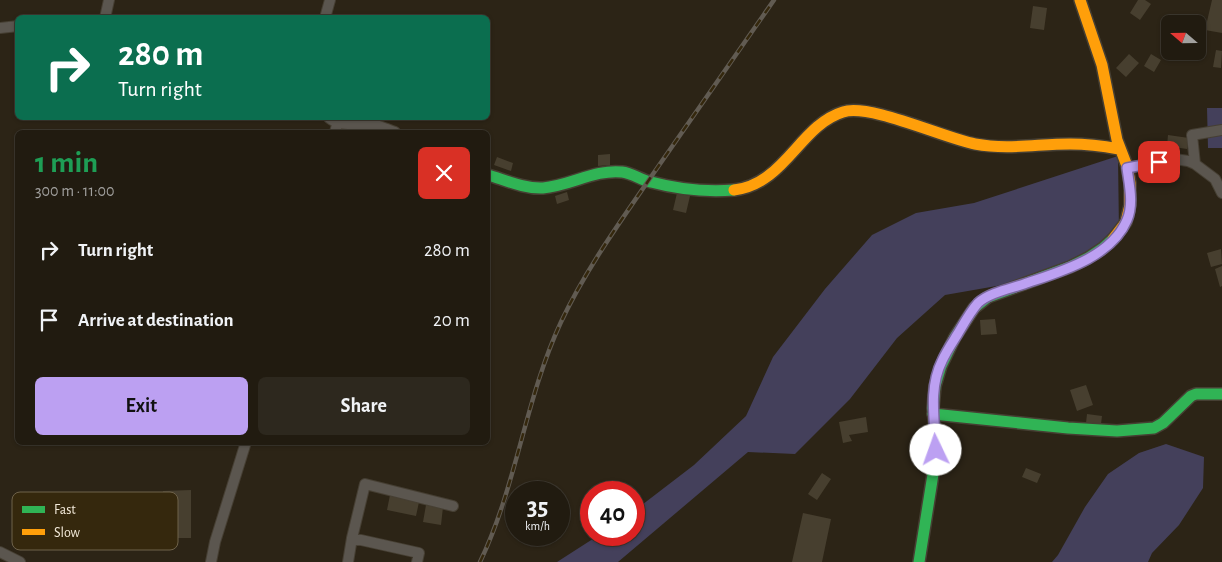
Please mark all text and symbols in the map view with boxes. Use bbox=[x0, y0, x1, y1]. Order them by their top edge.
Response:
north arrow bbox=[1161, 15, 1206, 60]
map controls bbox=[1161, 15, 1206, 60]
icon: right bbox=[35, 35, 100, 100]
text: 280 m bbox=[118, 37, 204, 72]
text: Turn right bbox=[118, 78, 202, 100]
pin bbox=[1138, 141, 1180, 183]
button: close bbox=[418, 147, 470, 199]
text: 1 min bbox=[35, 148, 98, 178]
icon: arrive bbox=[1145, 148, 1173, 176]
text: 300 m · 11:00 bbox=[35, 183, 114, 199]
icon: right bbox=[35, 236, 63, 264]
text: Turn right bbox=[78, 241, 153, 260]
text: 280 m bbox=[424, 241, 470, 260]
icon: arrive bbox=[35, 306, 63, 334]
text: Arrive at destination bbox=[78, 311, 234, 330]
text: 20 m bbox=[433, 311, 470, 330]
button: Exit bbox=[35, 377, 248, 435]
button: Share bbox=[258, 377, 470, 435]
position arrow bbox=[909, 423, 961, 475]
speed limit sign: 40 bbox=[580, 481, 645, 546]
legend bbox=[12, 492, 178, 550]
text: 35 bbox=[527, 495, 548, 520]
text: Fast bbox=[54, 503, 76, 517]
text: km/h bbox=[525, 520, 550, 532]
text: Slow bbox=[54, 526, 81, 540]

